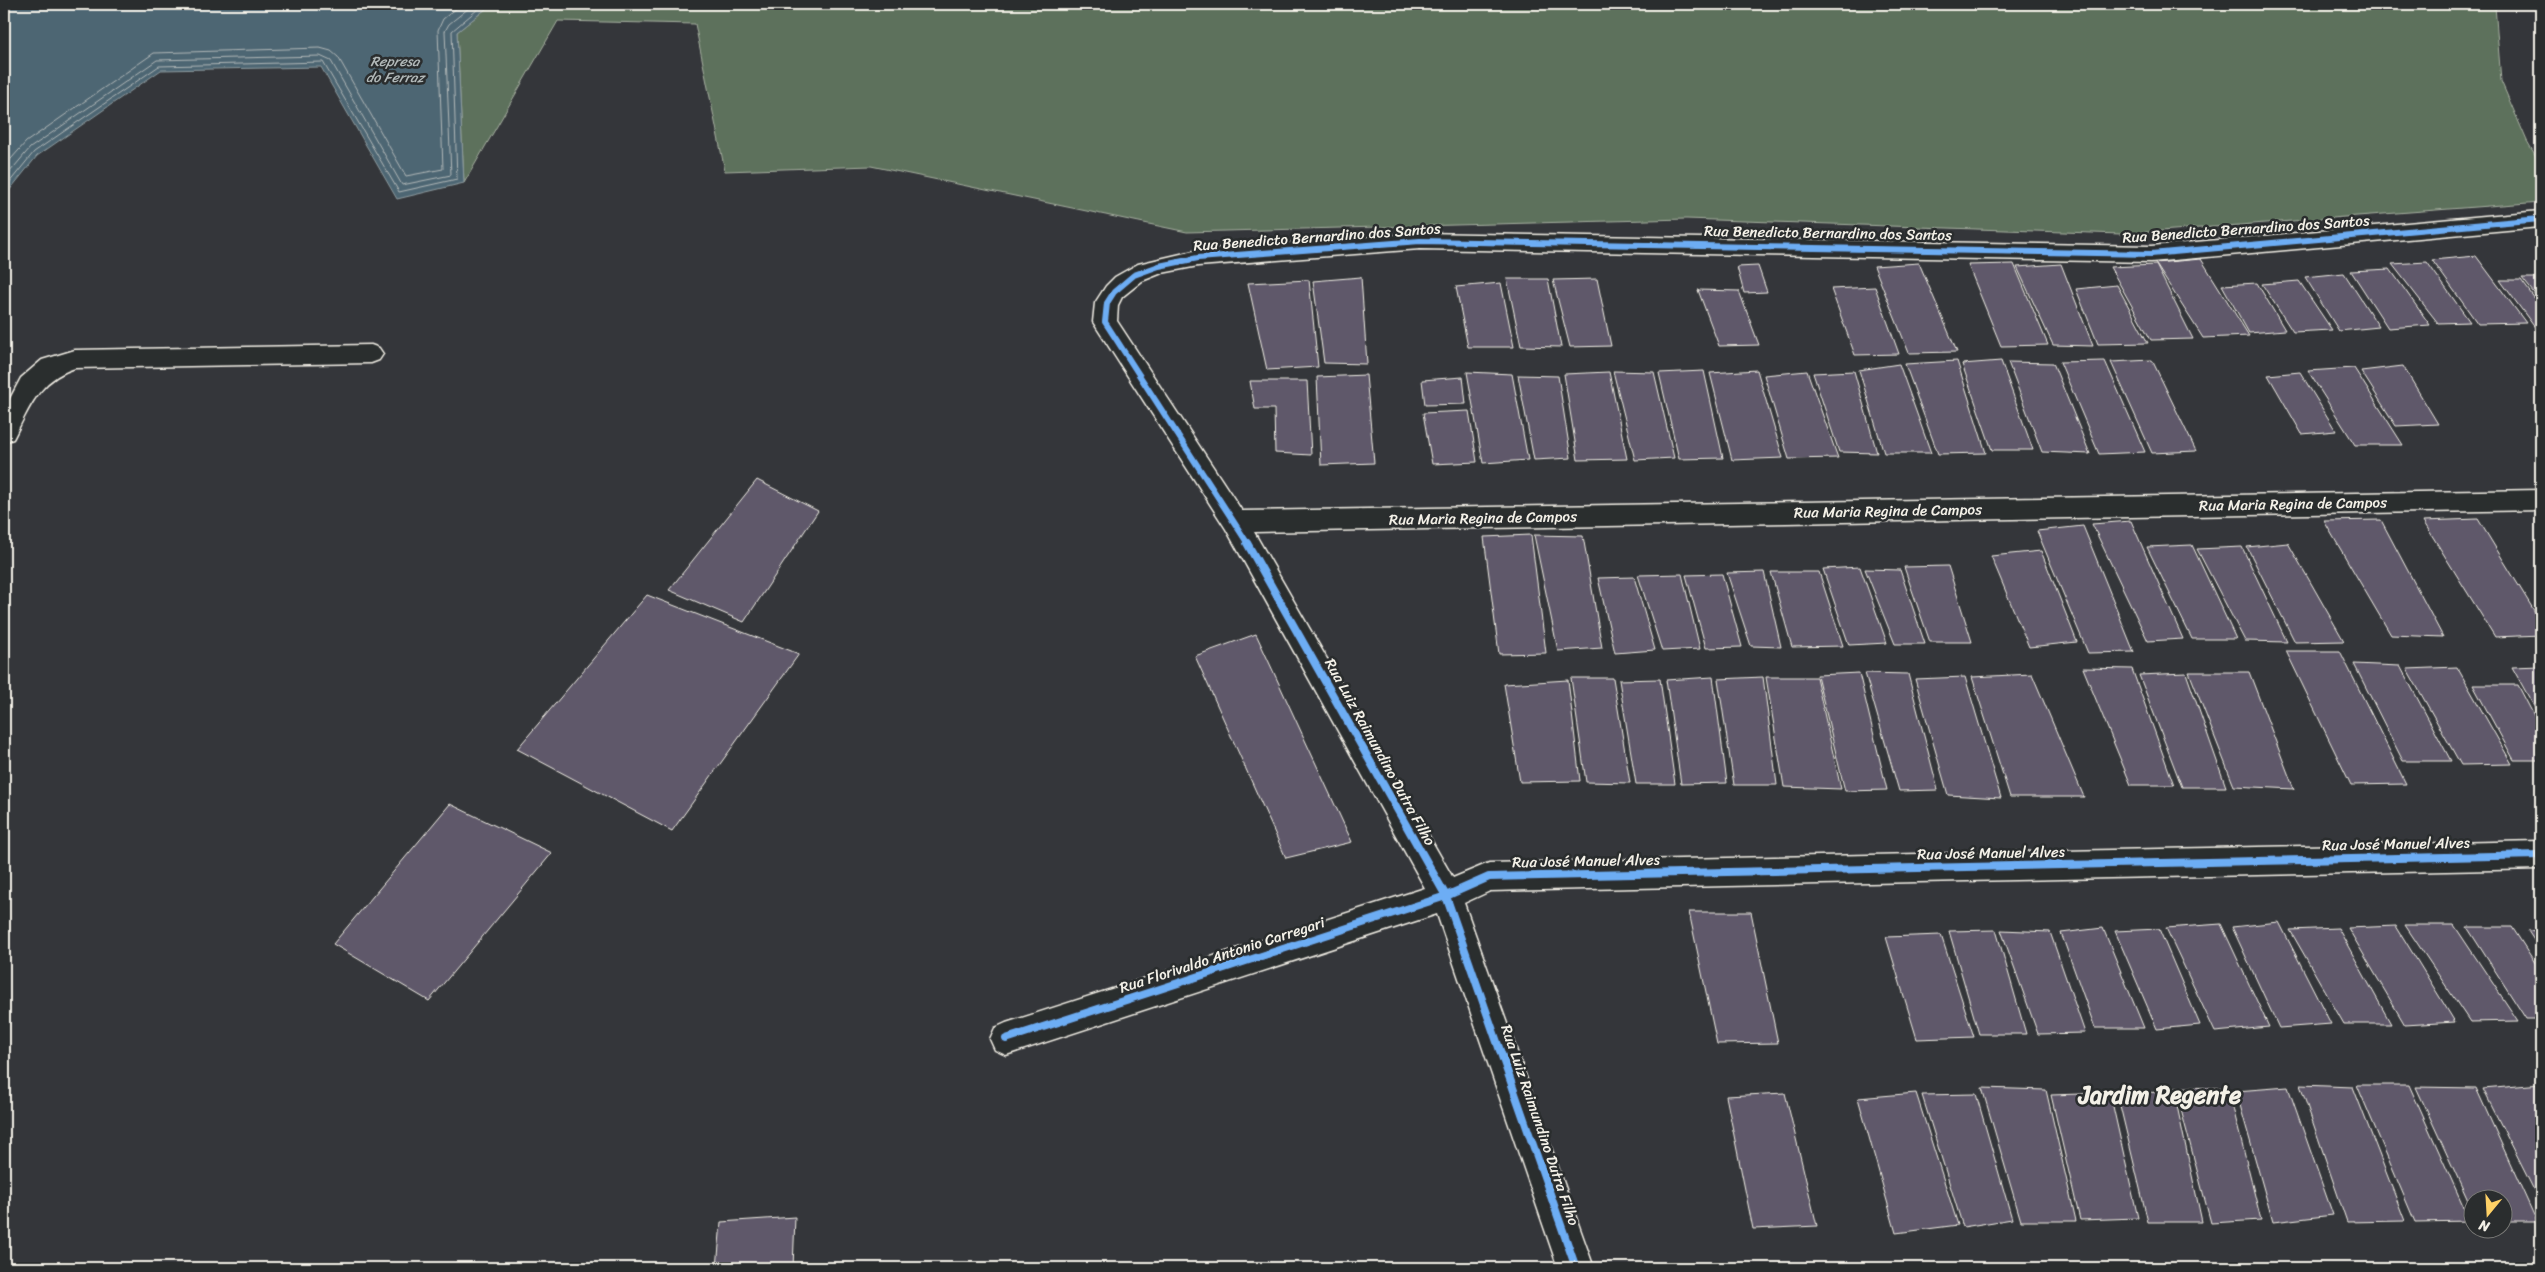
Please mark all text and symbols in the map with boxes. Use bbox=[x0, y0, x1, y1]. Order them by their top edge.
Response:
water label: Represa do Ferraz bbox=[366, 49, 426, 90]
street label: Rua Benedicto Bernardino dos Santos bbox=[2121, 207, 2371, 251]
street label: Rua Benedicto Bernardino dos Santos bbox=[1192, 215, 1442, 259]
street label: Rua Benedicto Bernardino dos Santos bbox=[1704, 218, 1952, 248]
street label: Rua Maria Regina de Campos bbox=[2199, 489, 2387, 519]
street label: Rua Maria Regina de Campos bbox=[1794, 496, 1982, 526]
street label: Rua Maria Regina de Campos bbox=[1389, 503, 1577, 533]
street label: Rua Luiz Raimundino Dutra Filho bbox=[1317, 653, 1443, 851]
street label: Rua José Manuel Alves bbox=[2322, 830, 2471, 858]
street label: Rua José Manuel Alves bbox=[1917, 839, 2066, 867]
street label: Rua José Manuel Alves bbox=[1512, 847, 1661, 875]
street label: Rua Florivaldo Antonio Carregari bbox=[1116, 909, 1329, 1001]
street label: Rua Luiz Raimundino Dutra Filho bbox=[1493, 1021, 1587, 1229]
district label: Jardim Regente bbox=[2077, 1074, 2242, 1116]
north arrow bbox=[2462, 1190, 2512, 1240]
text: N bbox=[2475, 1212, 2494, 1240]

